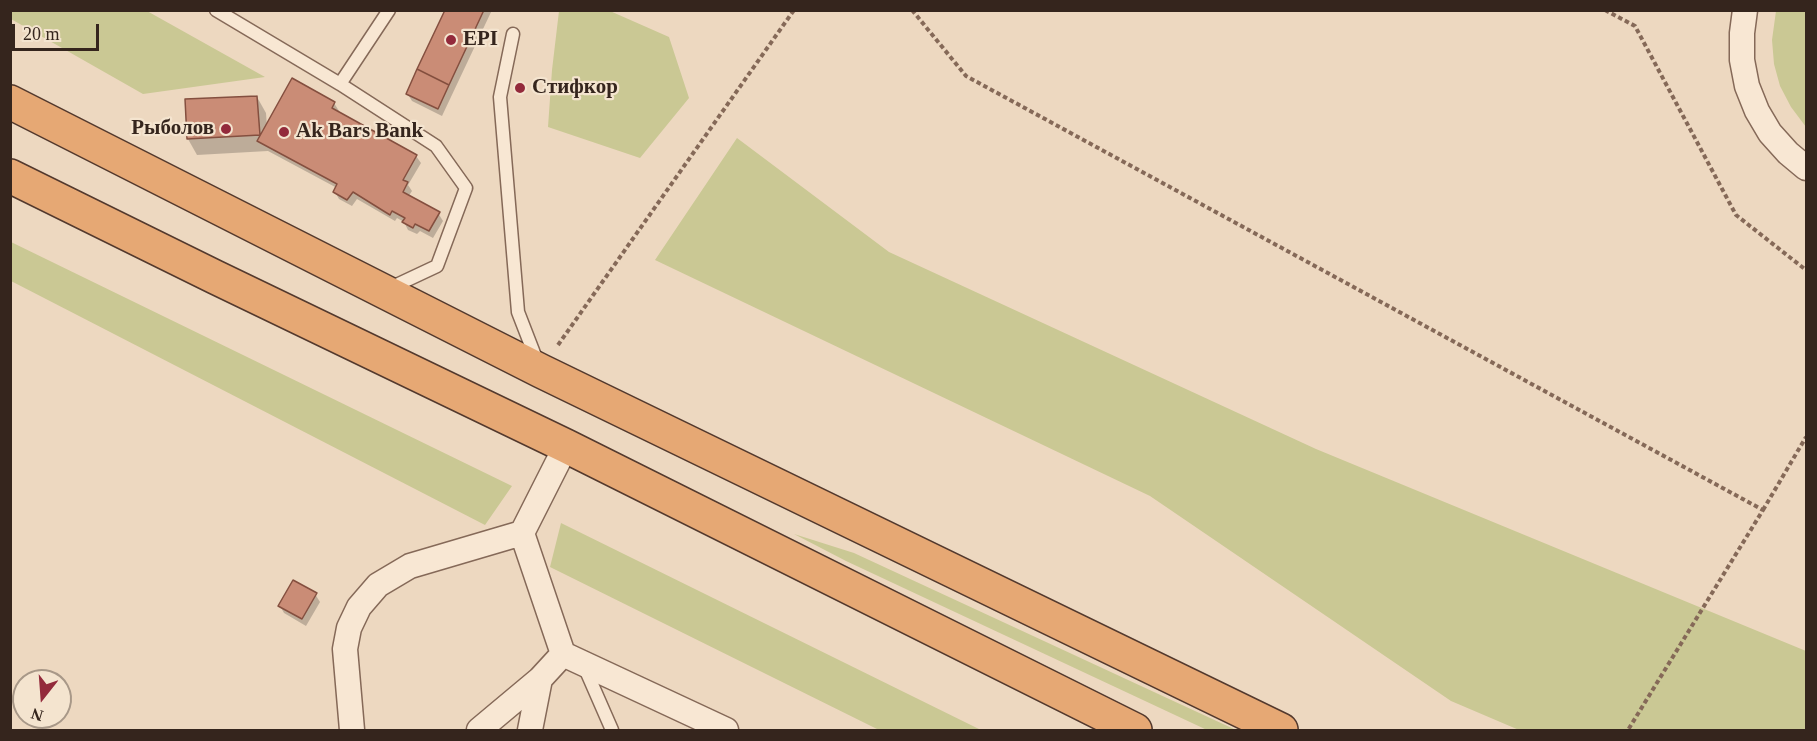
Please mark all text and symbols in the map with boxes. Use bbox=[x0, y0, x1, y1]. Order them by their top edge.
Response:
scale bar bbox=[15, 12, 102, 50]
text: 20 m bbox=[23, 24, 60, 44]
place label: EPI bbox=[463, 27, 498, 53]
marker: EPI bbox=[444, 33, 458, 47]
place label: Стифкор bbox=[532, 75, 618, 101]
marker: Стифкор bbox=[513, 81, 527, 95]
place label: Рыболов bbox=[131, 116, 214, 142]
place label: Ak Bars Bank bbox=[296, 119, 423, 145]
marker: Рыболов bbox=[219, 122, 233, 136]
marker: Ak Bars Bank bbox=[277, 125, 291, 139]
north arrow bbox=[12, 669, 72, 729]
text: N bbox=[29, 705, 45, 725]

